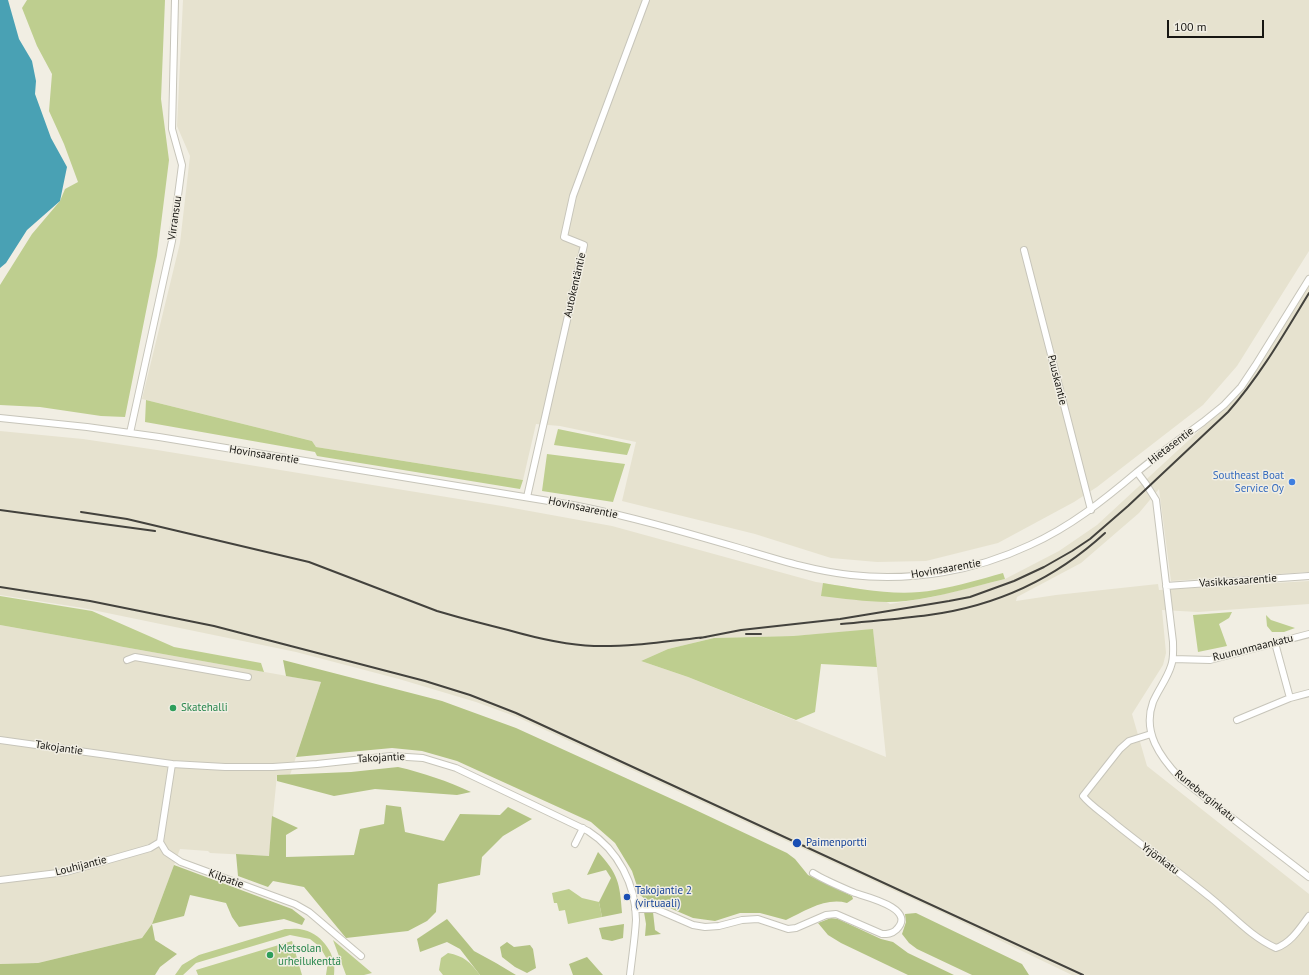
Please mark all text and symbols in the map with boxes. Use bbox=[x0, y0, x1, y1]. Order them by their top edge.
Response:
scale bar bbox=[1169, 12, 1266, 38]
text: 100 m bbox=[1174, 19, 1207, 34]
street label: Virransuu bbox=[165, 195, 185, 241]
street label: Autokentäntie bbox=[561, 251, 589, 319]
street label: Puuskantie bbox=[1044, 354, 1070, 406]
street label: Hietasentie bbox=[1146, 425, 1196, 467]
street label: Hovinsaarentie bbox=[228, 443, 300, 467]
place label: Southeast Boat Service Oy bbox=[1213, 469, 1284, 495]
marker: Southeast Boat Service Oy bbox=[1287, 477, 1297, 487]
street label: Hovinsaarentie bbox=[547, 494, 619, 522]
street label: Hovinsaarentie bbox=[910, 556, 982, 582]
street label: Vasikkasaarentie bbox=[1199, 572, 1277, 590]
street label: Ruununmaankatu bbox=[1211, 632, 1295, 664]
place label: Skatehalli bbox=[181, 701, 228, 715]
marker: Skatehalli bbox=[168, 703, 178, 713]
street label: Takojantie bbox=[34, 738, 84, 758]
street label: Takojantie bbox=[357, 750, 405, 766]
street label: Runeberginkatu bbox=[1172, 767, 1238, 825]
place label: Paimenportti bbox=[806, 836, 867, 850]
marker: Paimenportti bbox=[791, 837, 803, 849]
street label: Yrjönkatu bbox=[1138, 840, 1182, 878]
street label: Louhijantie bbox=[54, 853, 108, 879]
street label: Kilpatie bbox=[207, 867, 245, 891]
place label: Takojantie 2 (virtuaali) bbox=[635, 884, 692, 910]
marker: Takojantie 2 (virtuaali) bbox=[622, 892, 632, 902]
place label: Metsolan urheilukenttä bbox=[278, 942, 341, 968]
marker: Metsolan urheilukenttä bbox=[265, 950, 275, 960]

